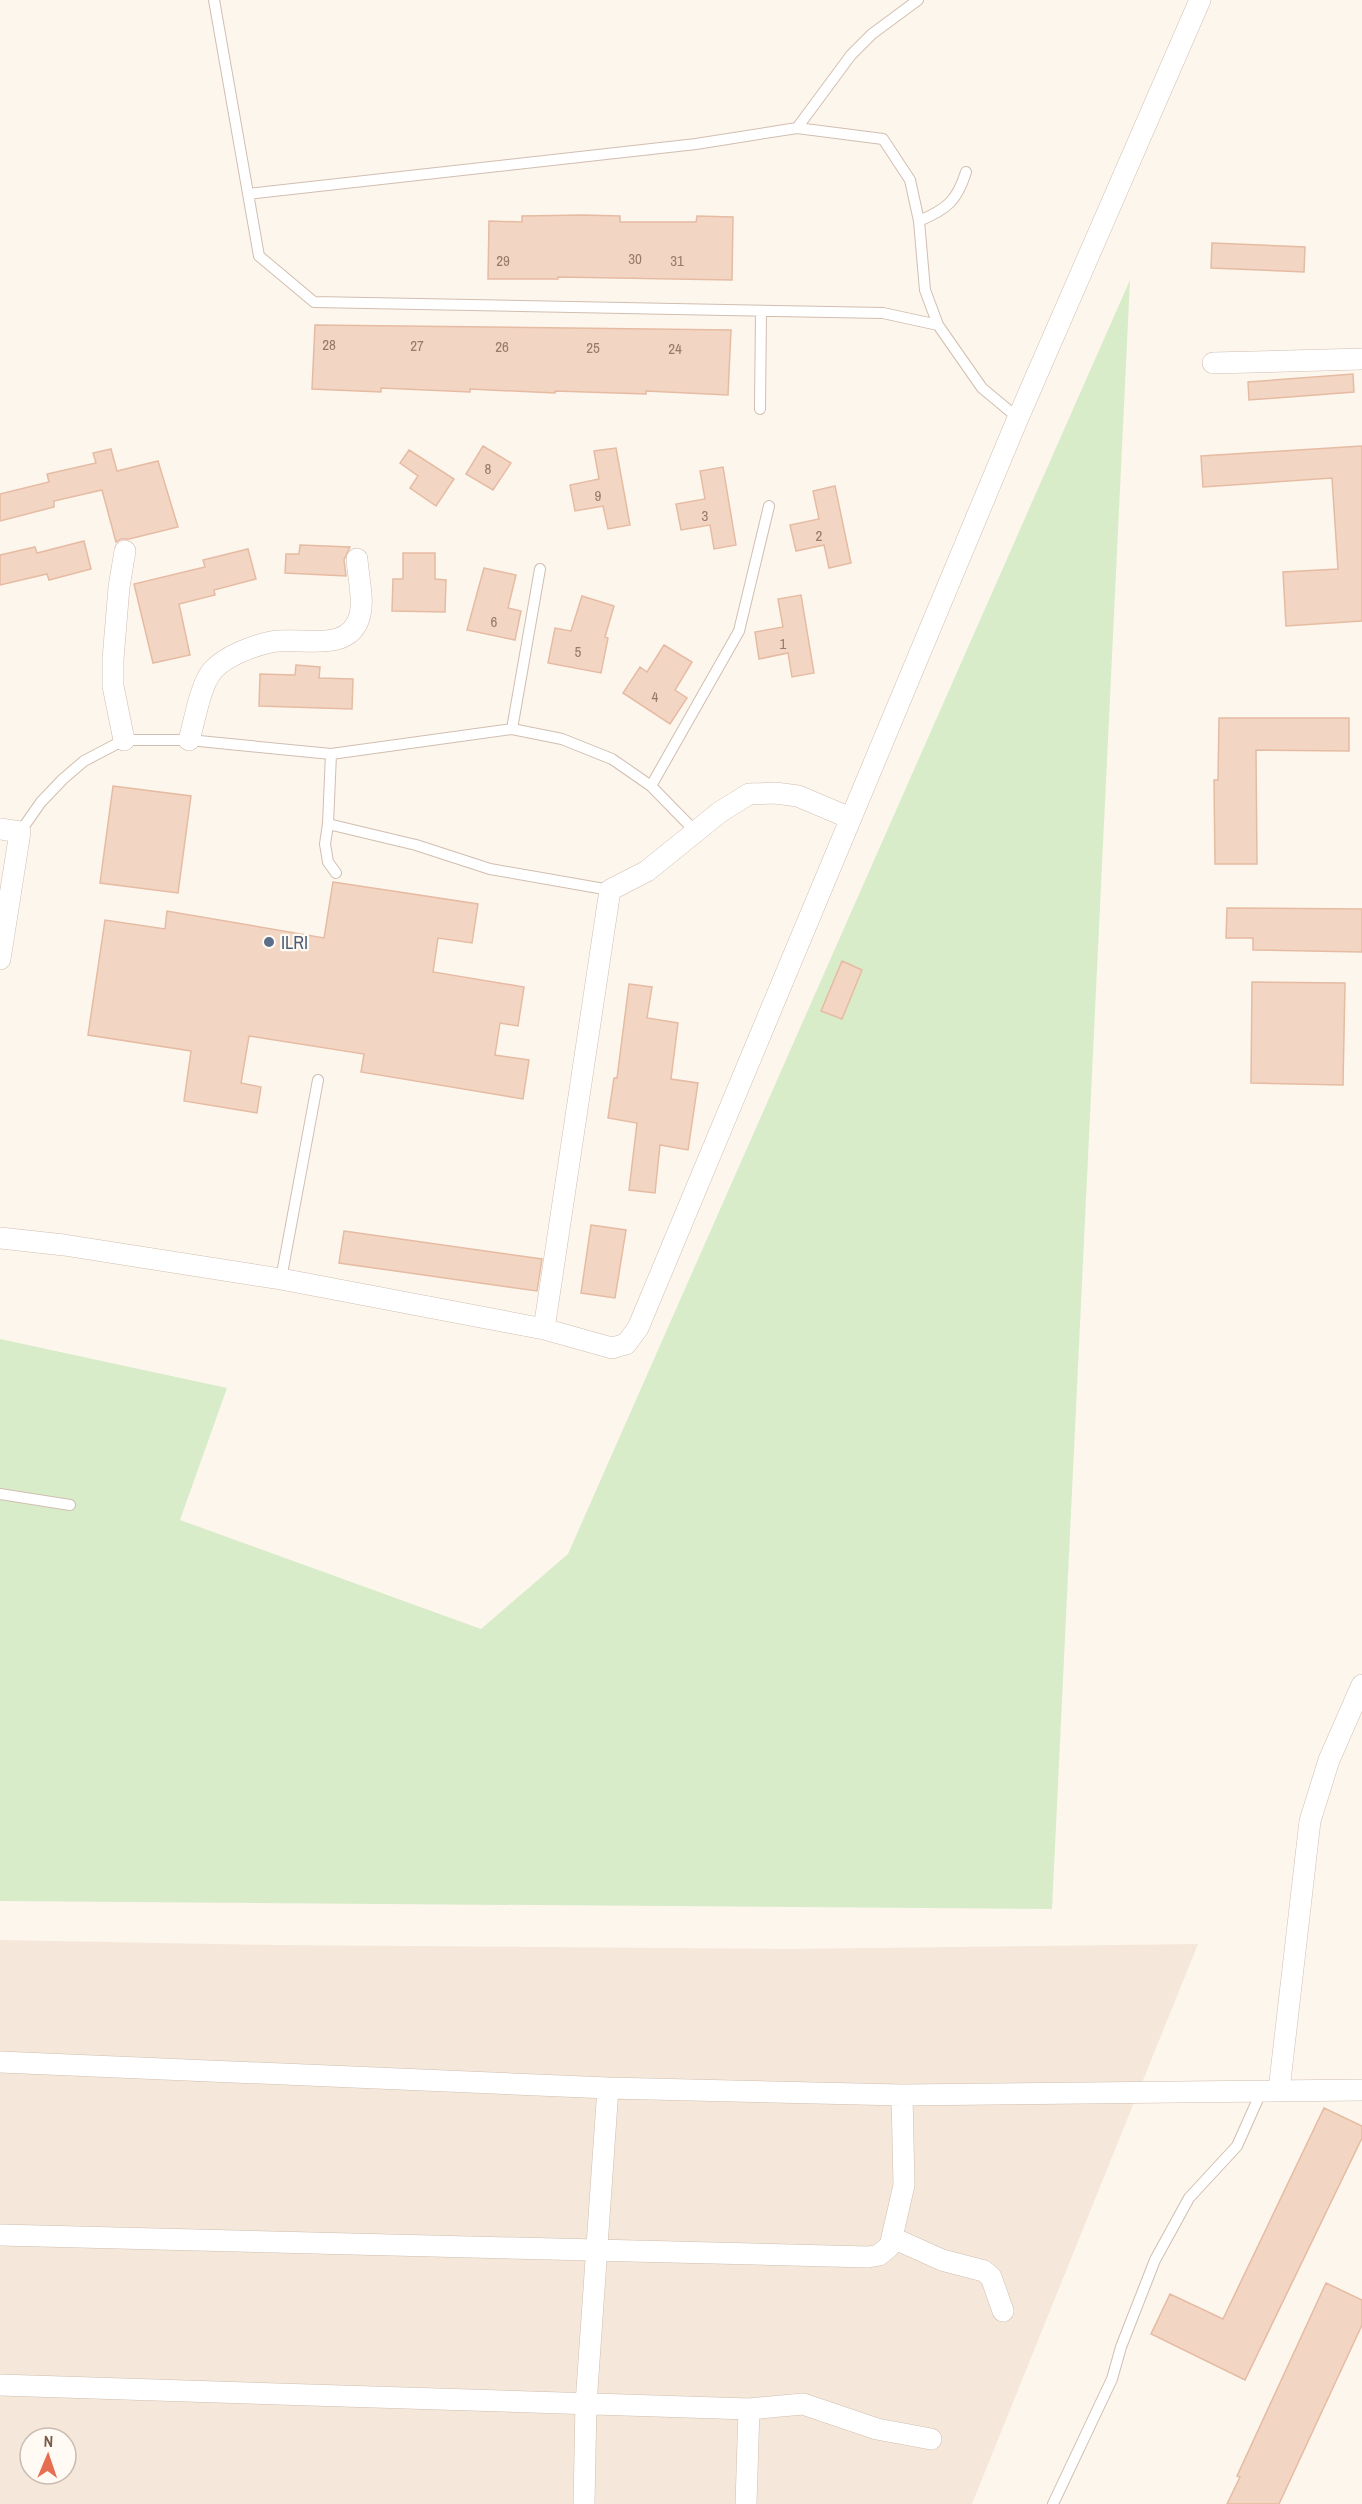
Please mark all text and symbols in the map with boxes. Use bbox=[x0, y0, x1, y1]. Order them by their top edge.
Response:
house number: 30 bbox=[628, 248, 642, 269]
house number: 29 bbox=[496, 250, 510, 271]
house number: 31 bbox=[670, 250, 684, 271]
house number: 28 bbox=[322, 334, 336, 355]
house number: 27 bbox=[410, 335, 424, 356]
house number: 26 bbox=[495, 336, 509, 357]
house number: 25 bbox=[586, 337, 600, 358]
house number: 24 bbox=[668, 338, 682, 359]
house number: 8 bbox=[485, 458, 492, 479]
house number: 9 bbox=[595, 485, 602, 506]
house number: 3 bbox=[702, 505, 709, 526]
house number: 2 bbox=[816, 525, 823, 546]
house number: 6 bbox=[491, 611, 498, 632]
house number: 1 bbox=[780, 633, 787, 654]
house number: 5 bbox=[575, 641, 582, 662]
house number: 4 bbox=[652, 686, 659, 707]
place label: ILRI bbox=[281, 930, 308, 955]
marker: ILRI bbox=[262, 935, 276, 949]
north arrow bbox=[18, 2426, 78, 2486]
text: N bbox=[43, 2430, 54, 2452]

